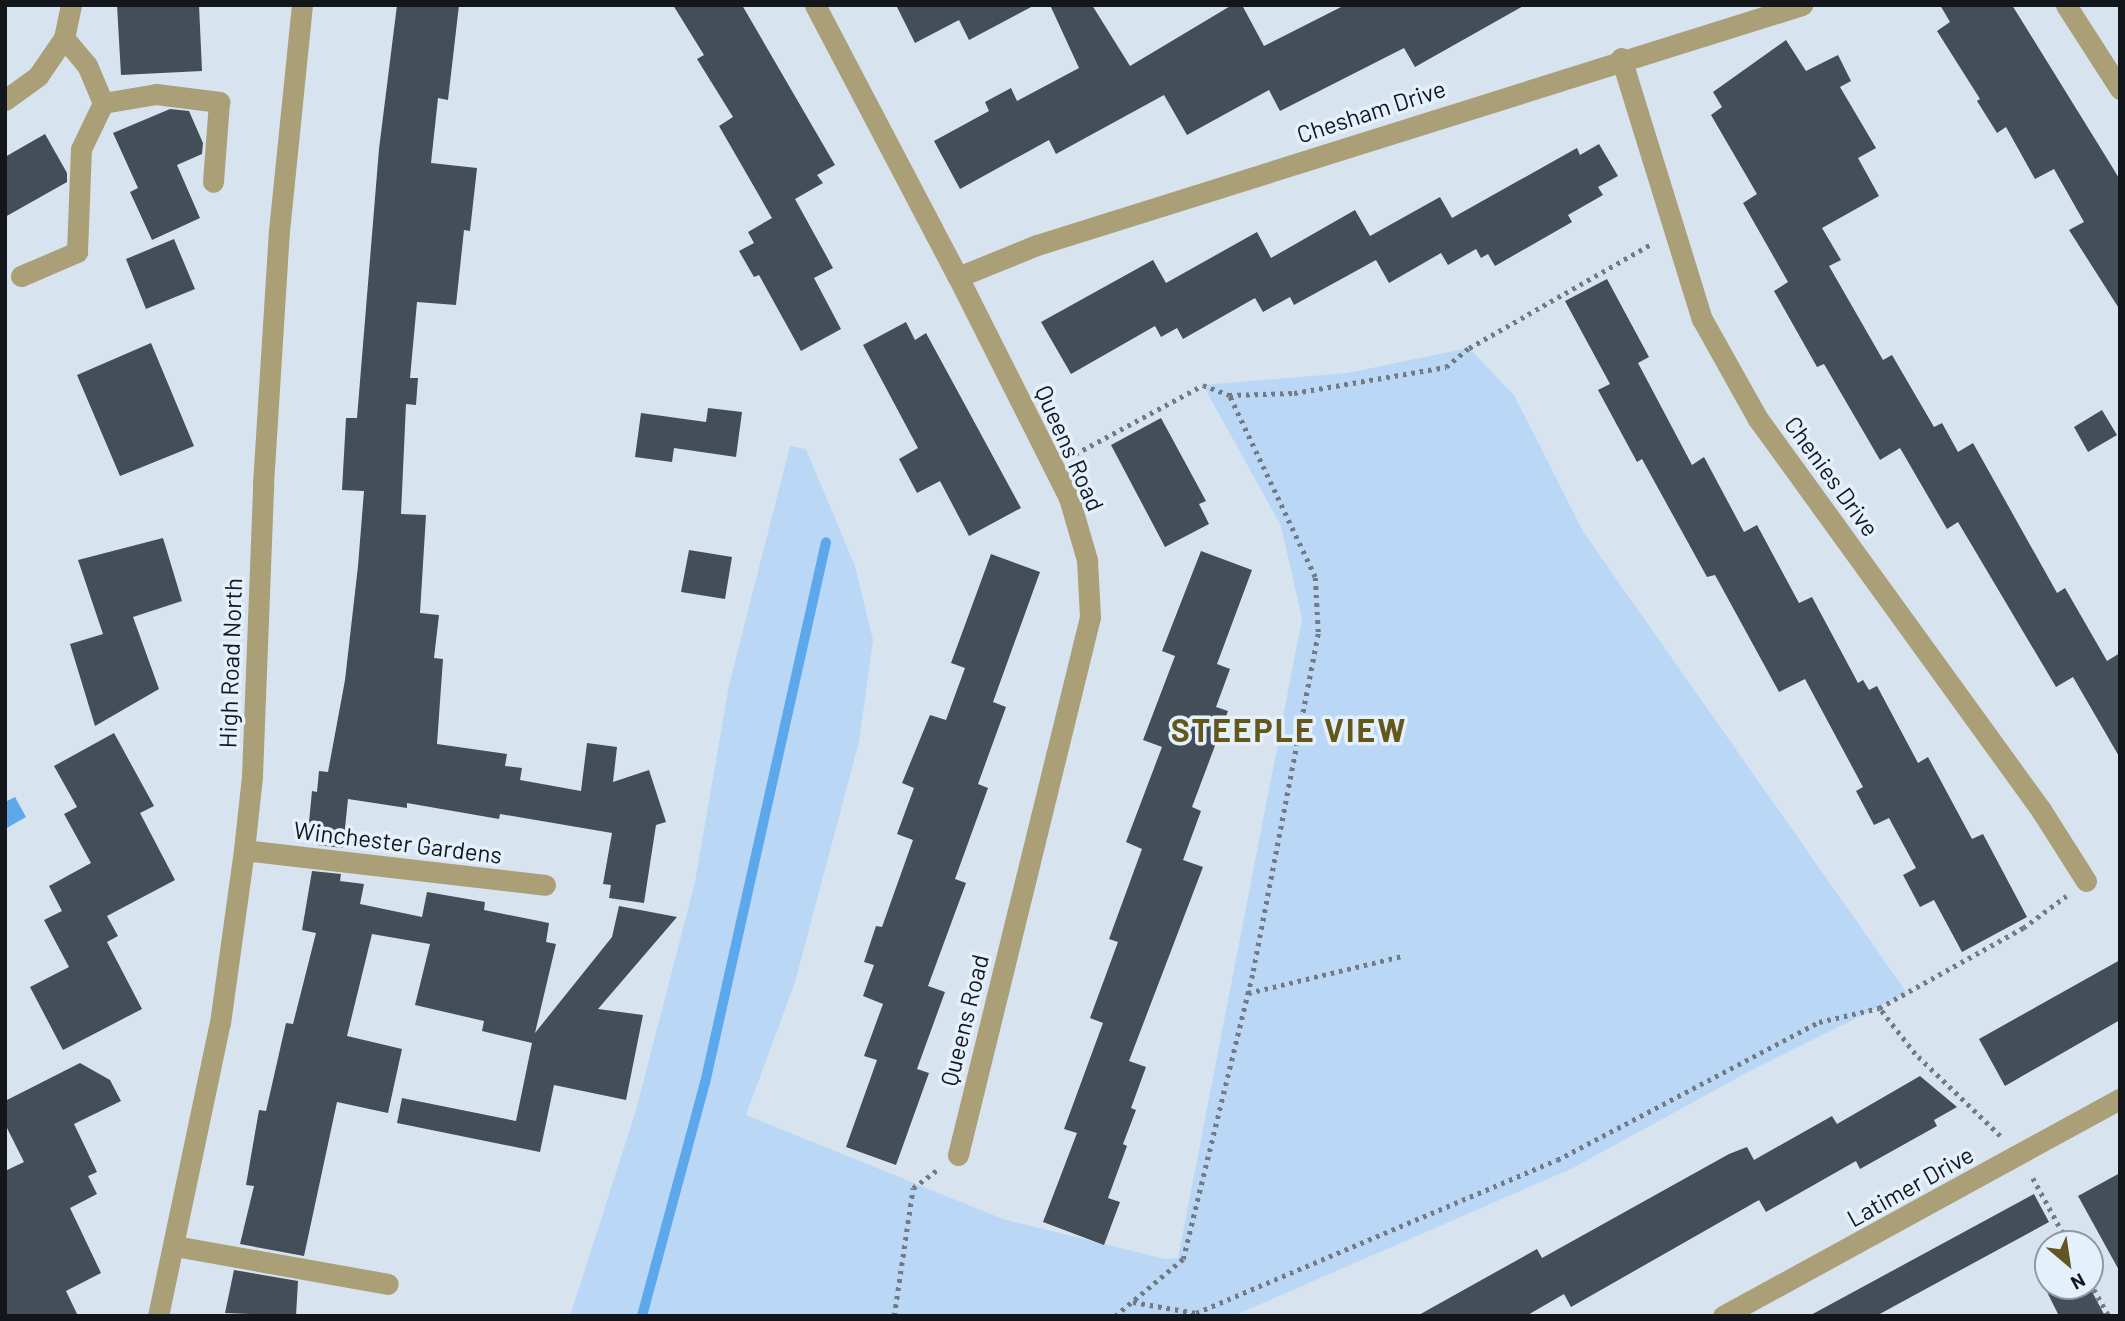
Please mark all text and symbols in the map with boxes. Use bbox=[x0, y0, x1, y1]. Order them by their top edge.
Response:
street label: Chesham Drive bbox=[1293, 73, 1449, 149]
street label: Queens Road bbox=[1029, 381, 1111, 515]
street label: Chenies Drive bbox=[1779, 410, 1885, 542]
street label: High Road North bbox=[213, 577, 247, 749]
district label: STEEPLE VIEW bbox=[1172, 710, 1406, 748]
street label: Winchester Gardens bbox=[292, 815, 504, 869]
street label: Queens Road bbox=[934, 951, 994, 1089]
street label: Latimer Drive bbox=[1842, 1139, 1978, 1233]
north arrow bbox=[2034, 1230, 2104, 1300]
text: N bbox=[2067, 1269, 2090, 1295]

